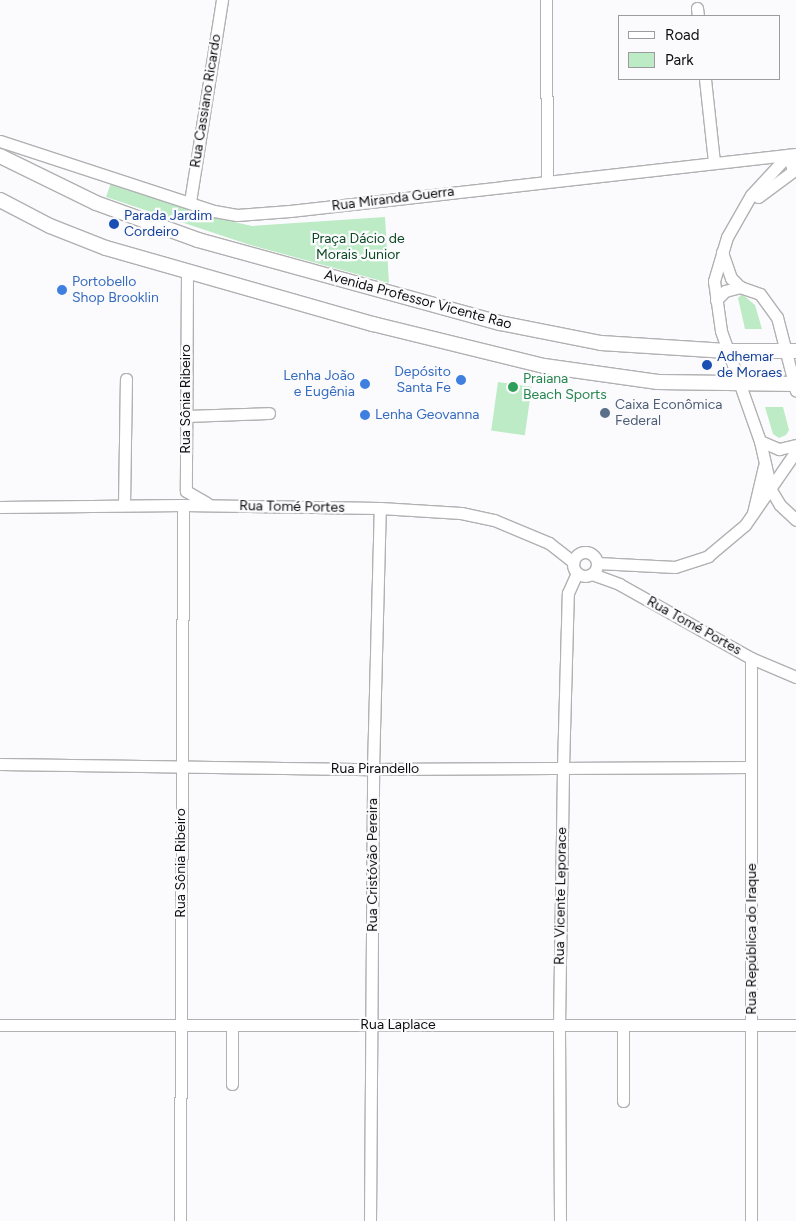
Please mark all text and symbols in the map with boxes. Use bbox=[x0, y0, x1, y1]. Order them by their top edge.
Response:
legend bbox=[618, 15, 781, 80]
text: Road bbox=[665, 26, 700, 44]
street label: Rua Cassiano Ricardo bbox=[187, 33, 225, 169]
text: Park bbox=[665, 51, 694, 69]
street label: Rua Miranda Guerra bbox=[331, 183, 455, 215]
place label: Parada Jardim Cordeiro bbox=[124, 208, 212, 240]
marker: Parada Jardim Cordeiro bbox=[108, 218, 120, 230]
park label: Praça Dácio de Morais Junior bbox=[311, 231, 405, 264]
street label: Avenida Professor Vicente Rao bbox=[322, 267, 514, 333]
place label: Portobello Shop Brooklin bbox=[72, 274, 159, 306]
marker: Portobello Shop Brooklin bbox=[56, 284, 68, 296]
street label: Rua Sônia Ribeiro bbox=[178, 344, 194, 454]
place label: Adhemar de Moraes bbox=[717, 349, 782, 382]
marker: Adhemar de Moraes bbox=[701, 359, 713, 371]
place label: Depósito Santa Fe bbox=[394, 364, 451, 397]
place label: Lenha João e Eugênia bbox=[283, 368, 355, 401]
place label: Praiana Beach Sports bbox=[523, 371, 607, 404]
marker: Depósito Santa Fe bbox=[455, 374, 467, 386]
marker: Lenha João e Eugênia bbox=[359, 378, 371, 390]
marker: Praiana Beach Sports bbox=[507, 381, 519, 393]
place label: Caixa Econômica Federal bbox=[615, 397, 722, 430]
place label: Lenha Geovanna bbox=[375, 407, 479, 423]
marker: Caixa Econômica Federal bbox=[599, 407, 611, 419]
marker: Lenha Geovanna bbox=[359, 409, 371, 421]
street label: Rua Tomé Portes bbox=[239, 498, 345, 516]
street label: Rua Tomé Portes bbox=[644, 593, 744, 659]
street label: Rua Pirandello bbox=[331, 761, 419, 777]
street label: Rua Cristóvão Pereira bbox=[365, 798, 381, 932]
street label: Rua Sônia Ribeiro bbox=[173, 808, 189, 918]
street label: Rua Vicente Leporace bbox=[551, 827, 571, 965]
street label: Rua República do Iraque bbox=[744, 863, 760, 1015]
street label: Rua Laplace bbox=[360, 1017, 436, 1033]

